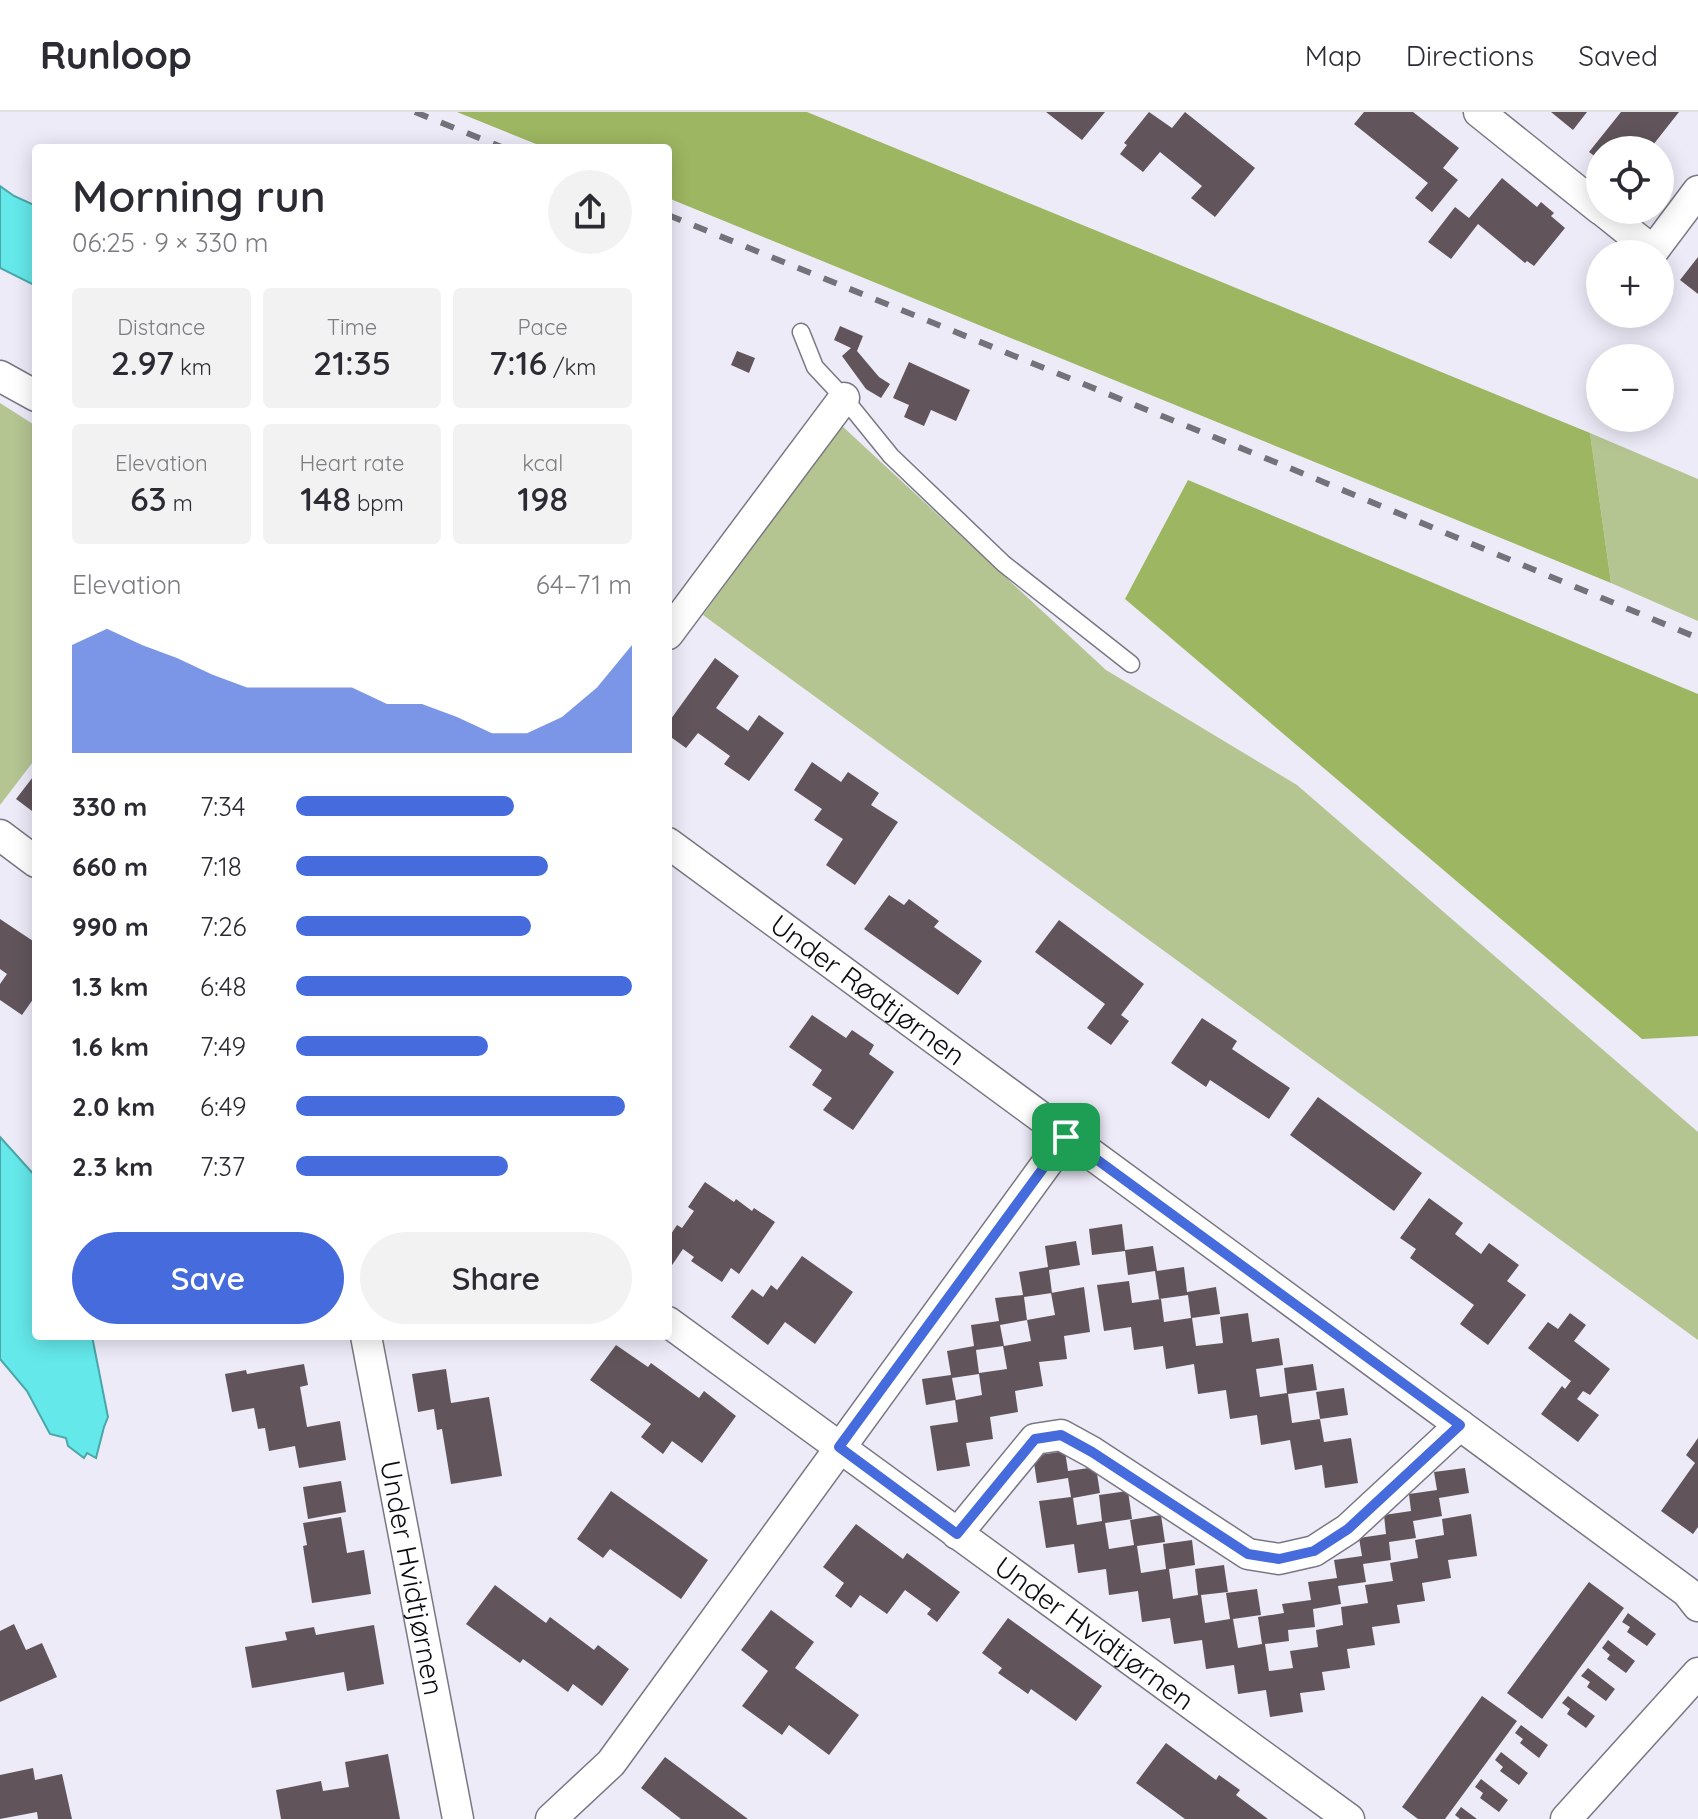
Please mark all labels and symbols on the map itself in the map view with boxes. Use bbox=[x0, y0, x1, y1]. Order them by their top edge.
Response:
street label: Under Rødtjørnen bbox=[764, 906, 972, 1073]
pin bbox=[1032, 1103, 1100, 1171]
street label: Under Hvidtjørnen bbox=[373, 1457, 452, 1698]
street label: Under Hvidtjørnen bbox=[988, 1548, 1201, 1717]

